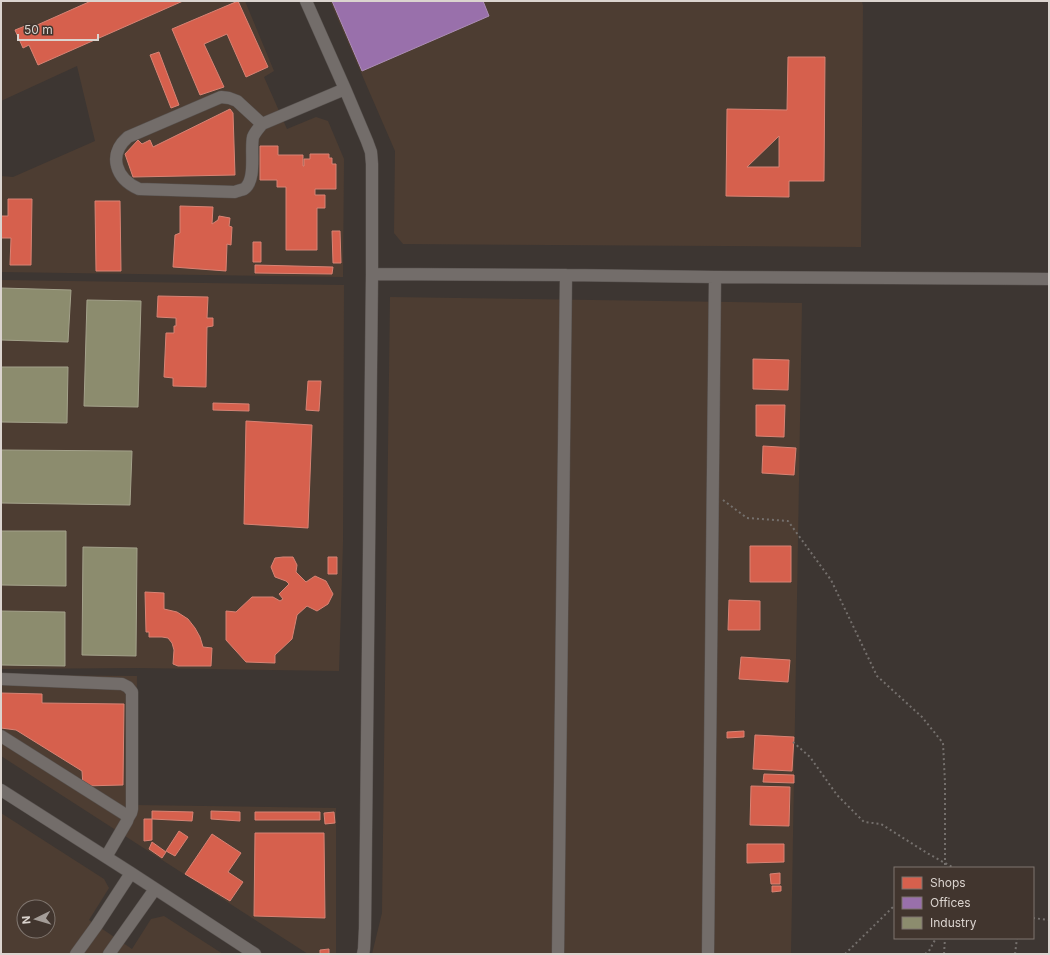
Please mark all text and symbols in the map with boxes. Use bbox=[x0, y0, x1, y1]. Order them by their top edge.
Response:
scale bar bbox=[18, 16, 98, 42]
text: 50 m bbox=[24, 22, 53, 37]
legend bbox=[894, 867, 1034, 939]
text: Shops bbox=[930, 875, 966, 890]
text: Offices bbox=[930, 895, 971, 910]
north arrow bbox=[16, 899, 56, 939]
text: N bbox=[19, 915, 33, 925]
text: Industry bbox=[930, 915, 977, 930]

